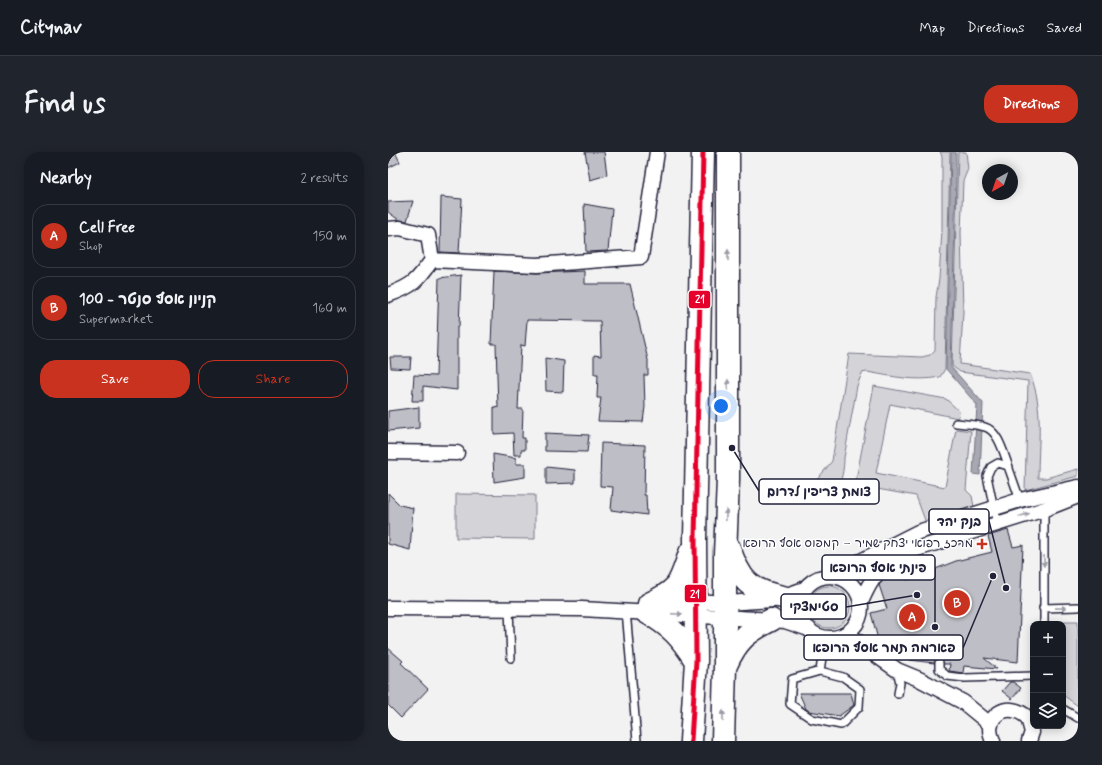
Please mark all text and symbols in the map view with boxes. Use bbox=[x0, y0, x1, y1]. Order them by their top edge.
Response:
text: Citynav bbox=[20, 15, 82, 40]
text: Map bbox=[919, 19, 945, 37]
text: Directions bbox=[967, 19, 1025, 37]
text: Saved bbox=[1047, 19, 1082, 37]
button: Directions bbox=[984, 85, 1078, 123]
text: Find us bbox=[24, 86, 105, 123]
north arrow bbox=[982, 164, 1018, 200]
text: Nearby bbox=[40, 167, 92, 189]
text: 2 results bbox=[301, 170, 348, 187]
text: Cell Free bbox=[79, 218, 135, 238]
text: A bbox=[50, 228, 58, 245]
text: 150 m bbox=[313, 228, 347, 245]
text: Shop bbox=[79, 238, 103, 255]
one-way arrow bbox=[725, 248, 731, 261]
text: 100 - קניון אסף סנטר bbox=[79, 290, 216, 310]
line badge: 21 bbox=[688, 290, 711, 309]
text: 21 bbox=[695, 293, 705, 307]
text: B bbox=[50, 300, 58, 317]
text: 160 m bbox=[312, 300, 347, 317]
text: Supermarket bbox=[79, 311, 153, 328]
button: Save bbox=[40, 360, 190, 398]
button: Share bbox=[198, 360, 348, 398]
one-way arrow bbox=[725, 378, 731, 391]
your location bbox=[711, 396, 731, 416]
callout: צומת צריפין לדרום bbox=[759, 479, 879, 504]
text: צומת צריפין לדרום bbox=[767, 484, 871, 501]
one-way arrow bbox=[723, 509, 730, 521]
callout: בנק יהד bbox=[929, 509, 989, 534]
one-way arrow bbox=[1018, 512, 1030, 518]
text: בנק יהד bbox=[937, 514, 981, 531]
place label: מרכז רפואי יצחק שמיר – קמפוס אסף הרופא bbox=[743, 536, 973, 552]
marker: מרכז רפואי יצחק שמיר – קמפוס אסף הרופא bbox=[976, 538, 988, 550]
callout: פינתי אסף הרופא bbox=[822, 555, 935, 580]
one-way arrow bbox=[1041, 555, 1047, 568]
text: פינתי אסף הרופא bbox=[829, 560, 927, 577]
line badge: 21 bbox=[684, 584, 707, 603]
text: 21 bbox=[690, 588, 700, 602]
pin: B bbox=[944, 588, 970, 618]
callout: סטימצקי bbox=[781, 594, 846, 619]
text: סטימצקי bbox=[789, 599, 839, 616]
pin: A bbox=[899, 602, 925, 632]
one-way arrow bbox=[1055, 605, 1068, 611]
one-way arrow bbox=[671, 611, 683, 618]
map controls bbox=[1030, 621, 1066, 729]
button: + bbox=[1030, 621, 1066, 657]
callout: פארמה תמר אסף הרופא bbox=[804, 635, 963, 660]
text: פארמה תמר אסף הרופא bbox=[812, 640, 956, 657]
button: − bbox=[1030, 657, 1066, 693]
button: layers bbox=[1030, 693, 1066, 729]
one-way arrow bbox=[720, 709, 726, 722]

